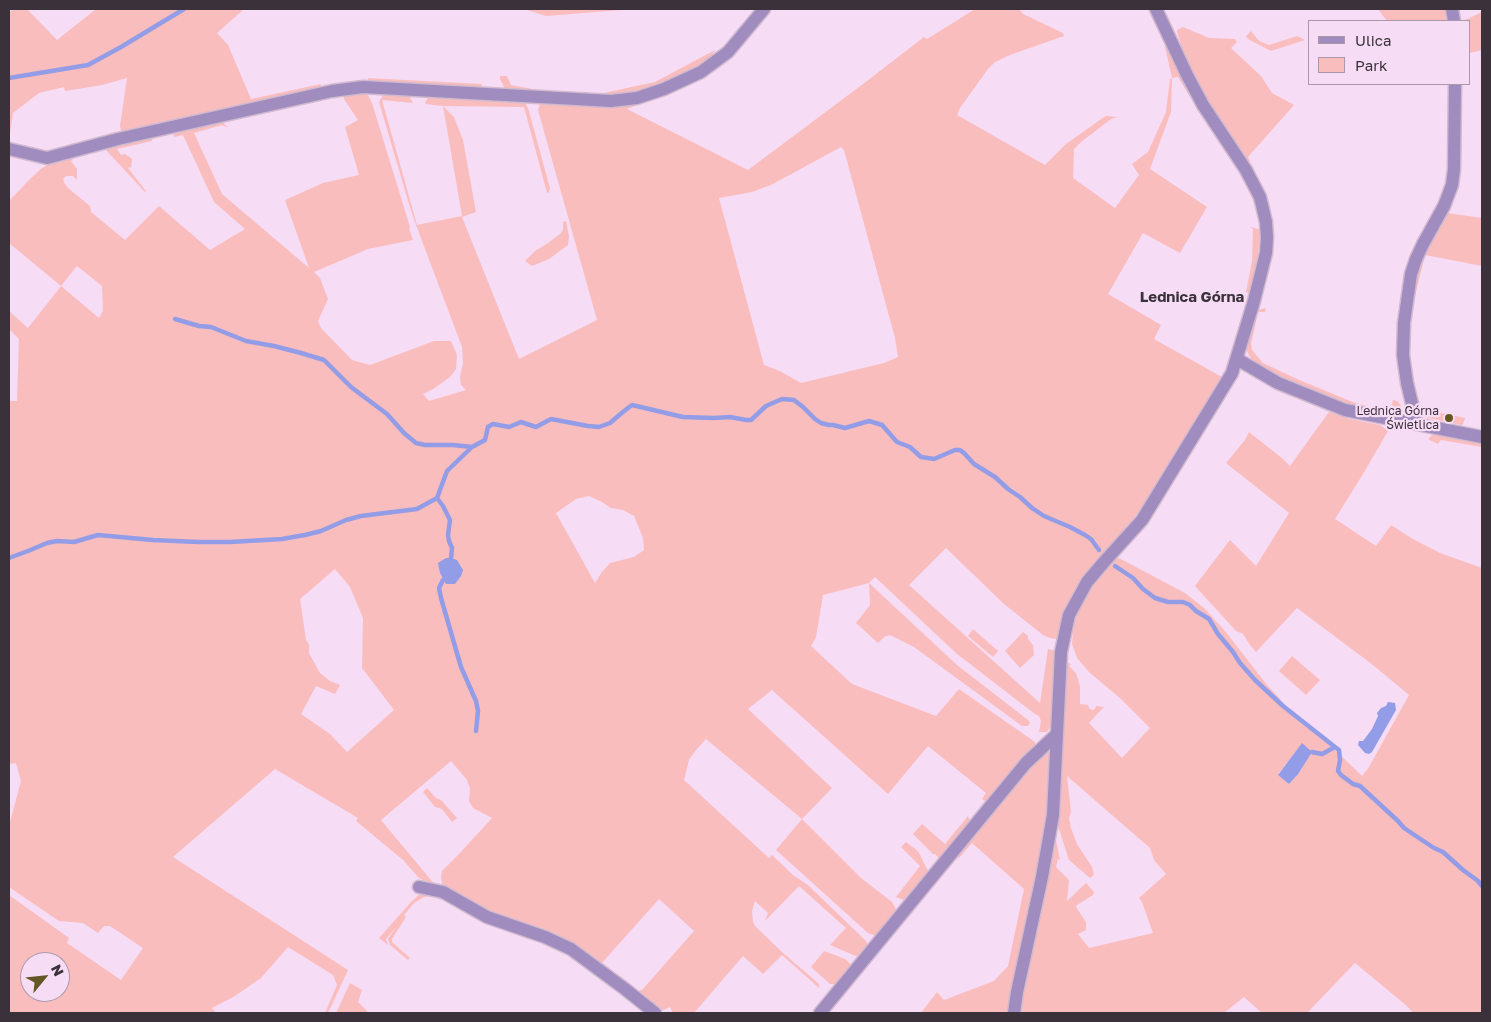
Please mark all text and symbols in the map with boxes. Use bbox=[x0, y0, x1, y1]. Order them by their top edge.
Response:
legend bbox=[1308, 20, 1471, 85]
text: Ulica bbox=[1355, 31, 1391, 49]
text: Park bbox=[1355, 56, 1387, 74]
district label: Lednica Górna bbox=[1140, 288, 1244, 306]
place label: Lednica Górna Świetlica bbox=[1357, 404, 1439, 432]
marker: Lednica Górna Świetlica bbox=[1443, 412, 1455, 424]
north arrow bbox=[20, 952, 70, 1002]
text: N bbox=[48, 961, 68, 979]

